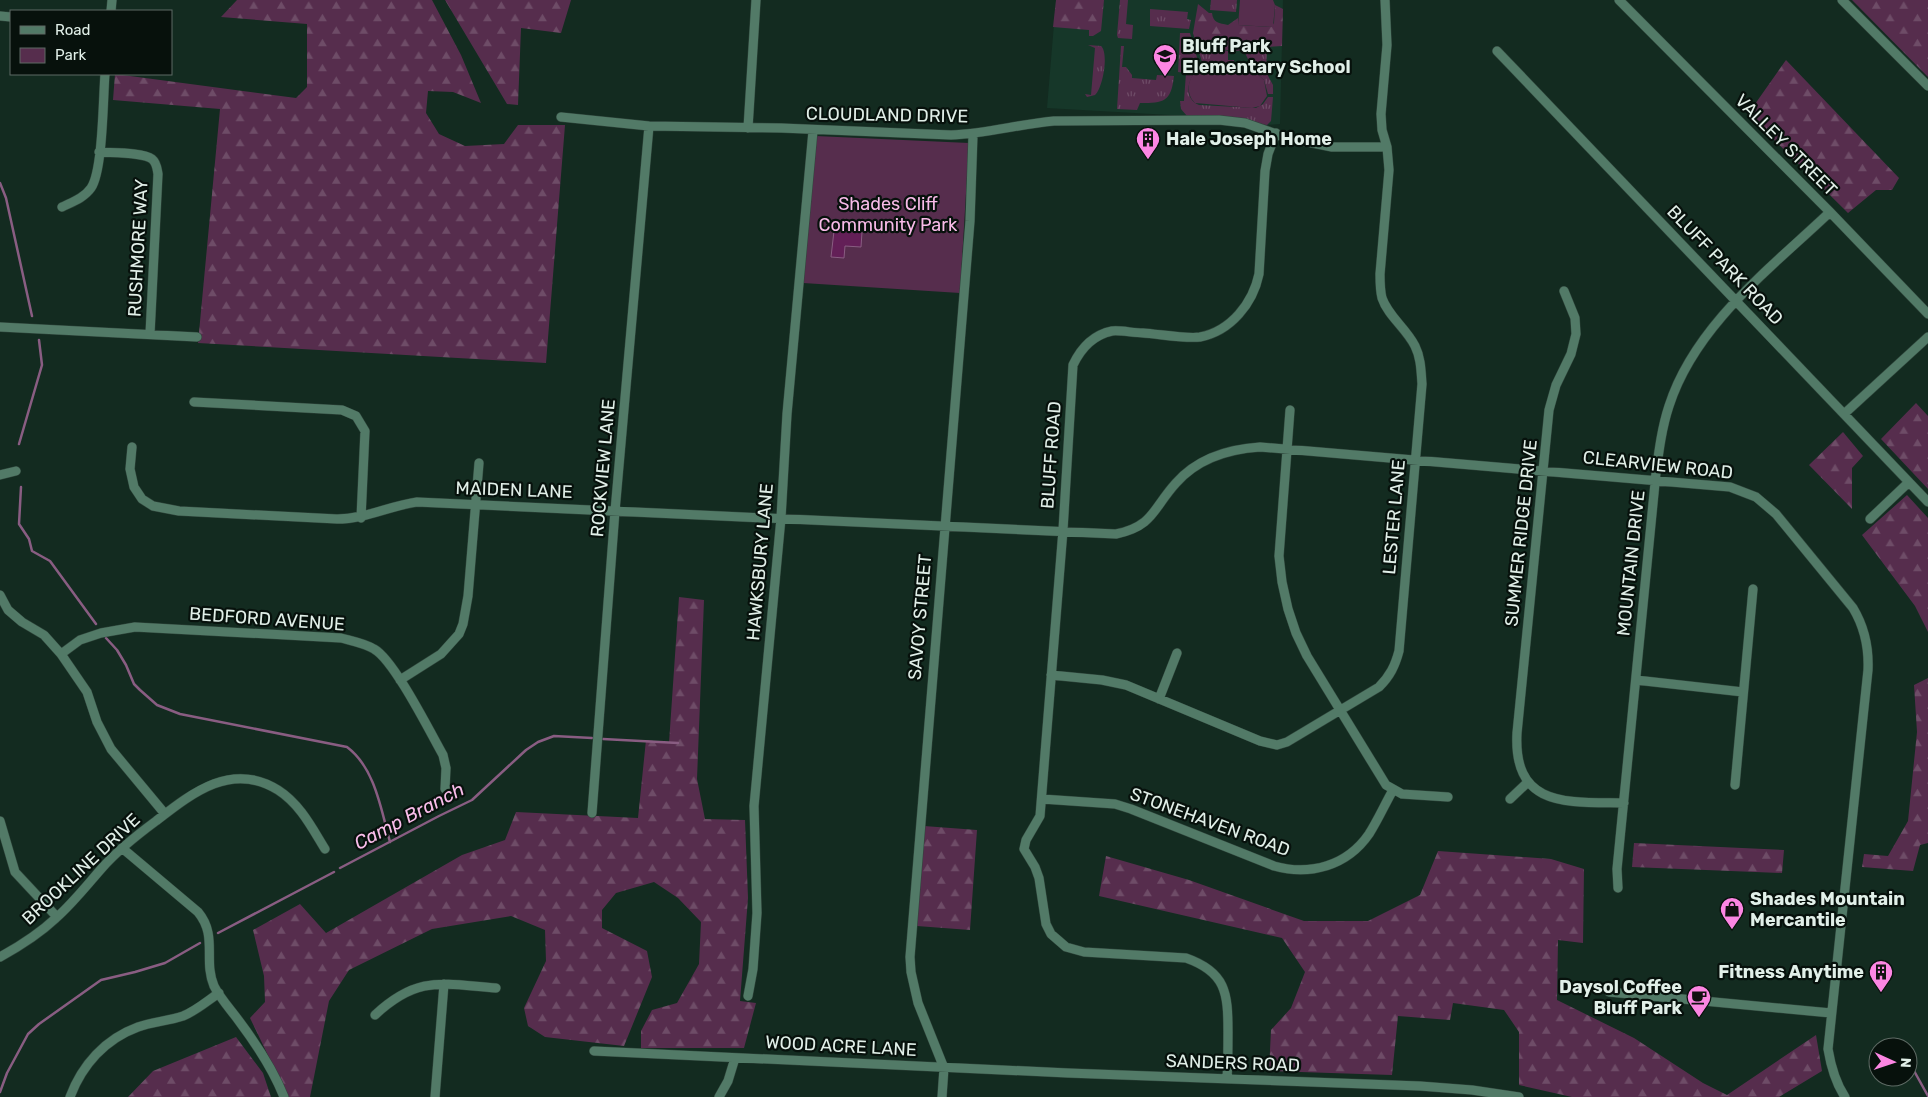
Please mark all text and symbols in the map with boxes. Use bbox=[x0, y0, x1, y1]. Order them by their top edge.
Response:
legend bbox=[10, 10, 172, 75]
text: Road bbox=[55, 21, 91, 39]
place label: Bluff Park Elementary School bbox=[1182, 35, 1351, 78]
school or university icon: Bluff Park Elementary School bbox=[1152, 43, 1178, 77]
text: Park bbox=[55, 46, 86, 64]
street label: VALLEY STREET bbox=[1730, 89, 1842, 201]
street label: CLOUDLAND DRIVE bbox=[806, 103, 968, 127]
building icon: Hale Joseph Home bbox=[1135, 126, 1161, 160]
place label: Hale Joseph Home bbox=[1166, 128, 1332, 150]
street label: RUSHMORE WAY bbox=[123, 178, 153, 318]
park label: Shades Cliff Community Park bbox=[819, 193, 958, 236]
street label: BLUFF PARK ROAD bbox=[1662, 201, 1788, 329]
street label: ROCKVIEW LANE bbox=[586, 398, 620, 538]
street label: BLUFF ROAD bbox=[1036, 400, 1066, 510]
street label: SUMMER RIDGE DRIVE bbox=[1500, 438, 1542, 628]
street label: CLEARVIEW ROAD bbox=[1582, 446, 1734, 484]
street label: LESTER LANE bbox=[1378, 459, 1410, 575]
street label: MAIDEN LANE bbox=[455, 477, 573, 503]
street label: HAWKSBURY LANE bbox=[742, 482, 778, 642]
street label: MOUNTAIN DRIVE bbox=[1612, 489, 1650, 637]
street label: SAVOY STREET bbox=[904, 553, 936, 681]
street label: BEDFORD AVENUE bbox=[188, 603, 346, 635]
water label: Camp Branch bbox=[350, 777, 468, 855]
street label: STONEHAVEN ROAD bbox=[1127, 783, 1293, 861]
street label: BROOKLINE DRIVE bbox=[17, 809, 145, 929]
place label: Shades Mountain Mercantile bbox=[1750, 888, 1905, 931]
shop icon: Shades Mountain Mercantile bbox=[1719, 896, 1745, 930]
building icon: Fitness Anytime bbox=[1868, 959, 1894, 993]
place label: Fitness Anytime bbox=[1718, 961, 1864, 983]
place label: Daysol Coffee Bluff Park bbox=[1559, 976, 1682, 1019]
cafe icon: Daysol Coffee Bluff Park bbox=[1686, 984, 1712, 1018]
street label: WOOD ACRE LANE bbox=[765, 1031, 917, 1061]
north arrow bbox=[1868, 1037, 1918, 1087]
street label: SANDERS ROAD bbox=[1165, 1050, 1301, 1076]
text: N bbox=[1897, 1057, 1914, 1068]

